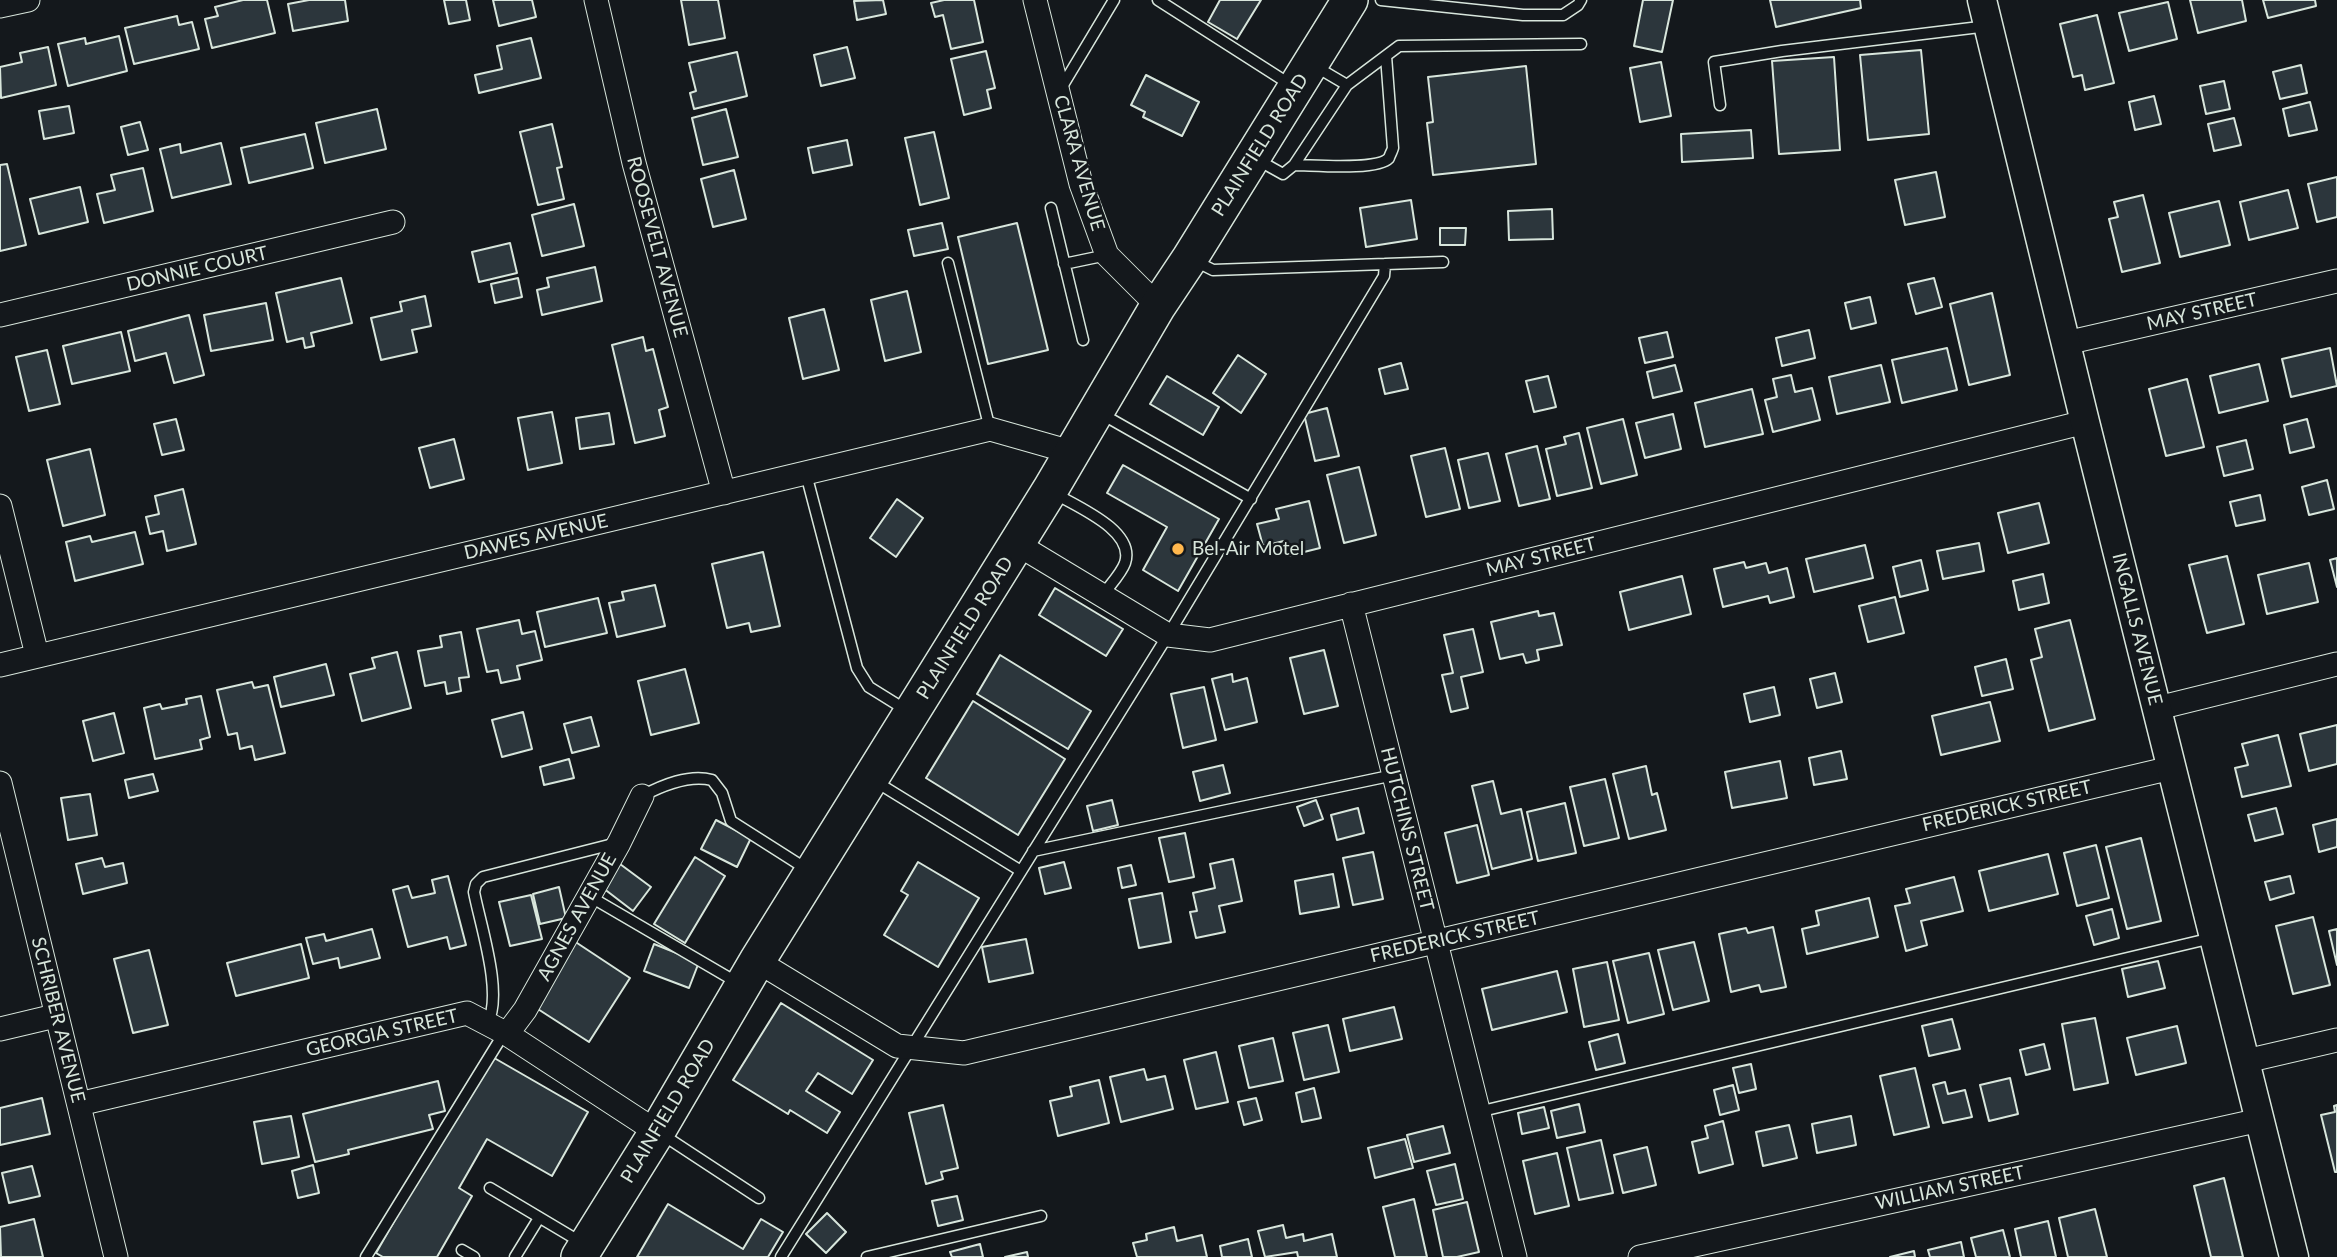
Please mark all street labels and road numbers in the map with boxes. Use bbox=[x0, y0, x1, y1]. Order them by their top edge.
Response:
street label: PLAINFIELD ROAD bbox=[1207, 69, 1313, 221]
street label: CLARA AVENUE bbox=[1049, 93, 1109, 233]
street label: ROOSEVELT AVENUE bbox=[622, 154, 692, 340]
street label: DONNIE COURT bbox=[124, 242, 270, 296]
street label: MAY STREET bbox=[2145, 288, 2259, 336]
street label: DAWES AVENUE bbox=[462, 509, 610, 565]
street label: MAY STREET bbox=[1484, 532, 1598, 582]
street label: INGALLS AVENUE bbox=[2107, 550, 2167, 708]
street label: PLAINFIELD ROAD bbox=[912, 552, 1018, 704]
street label: HUTCHINS STREET bbox=[1376, 745, 1438, 913]
street label: FREDERICK STREET bbox=[1920, 775, 2094, 837]
street label: AGNES AVENUE bbox=[533, 849, 621, 985]
street label: FREDERICK STREET bbox=[1368, 906, 1542, 968]
street label: SCHRIBER AVENUE bbox=[26, 935, 90, 1105]
street label: GEORGIA STREET bbox=[304, 1004, 460, 1062]
street label: PLAINFIELD ROAD bbox=[616, 1035, 720, 1187]
street label: WILLIAM STREET bbox=[1873, 1161, 2027, 1215]

